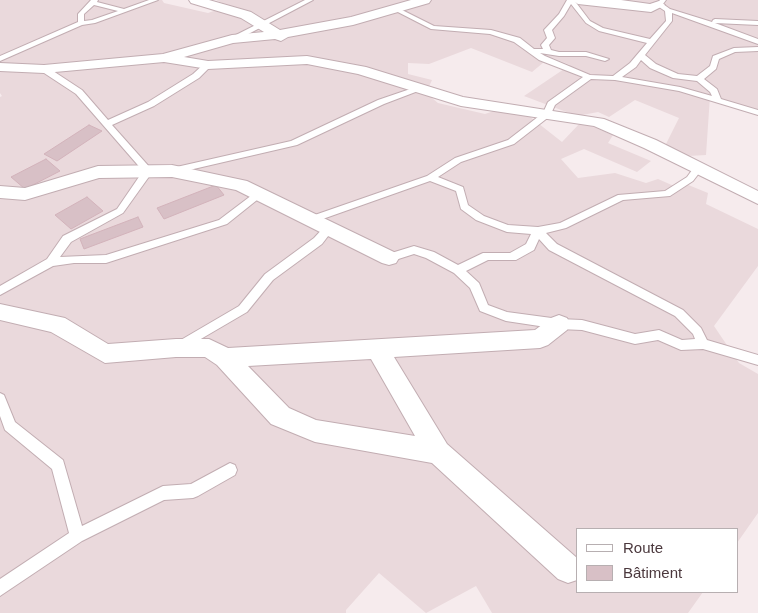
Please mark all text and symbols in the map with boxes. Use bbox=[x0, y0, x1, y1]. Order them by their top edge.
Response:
legend bbox=[576, 528, 738, 593]
text: Route bbox=[623, 539, 663, 556]
text: Bâtiment bbox=[623, 564, 682, 581]

